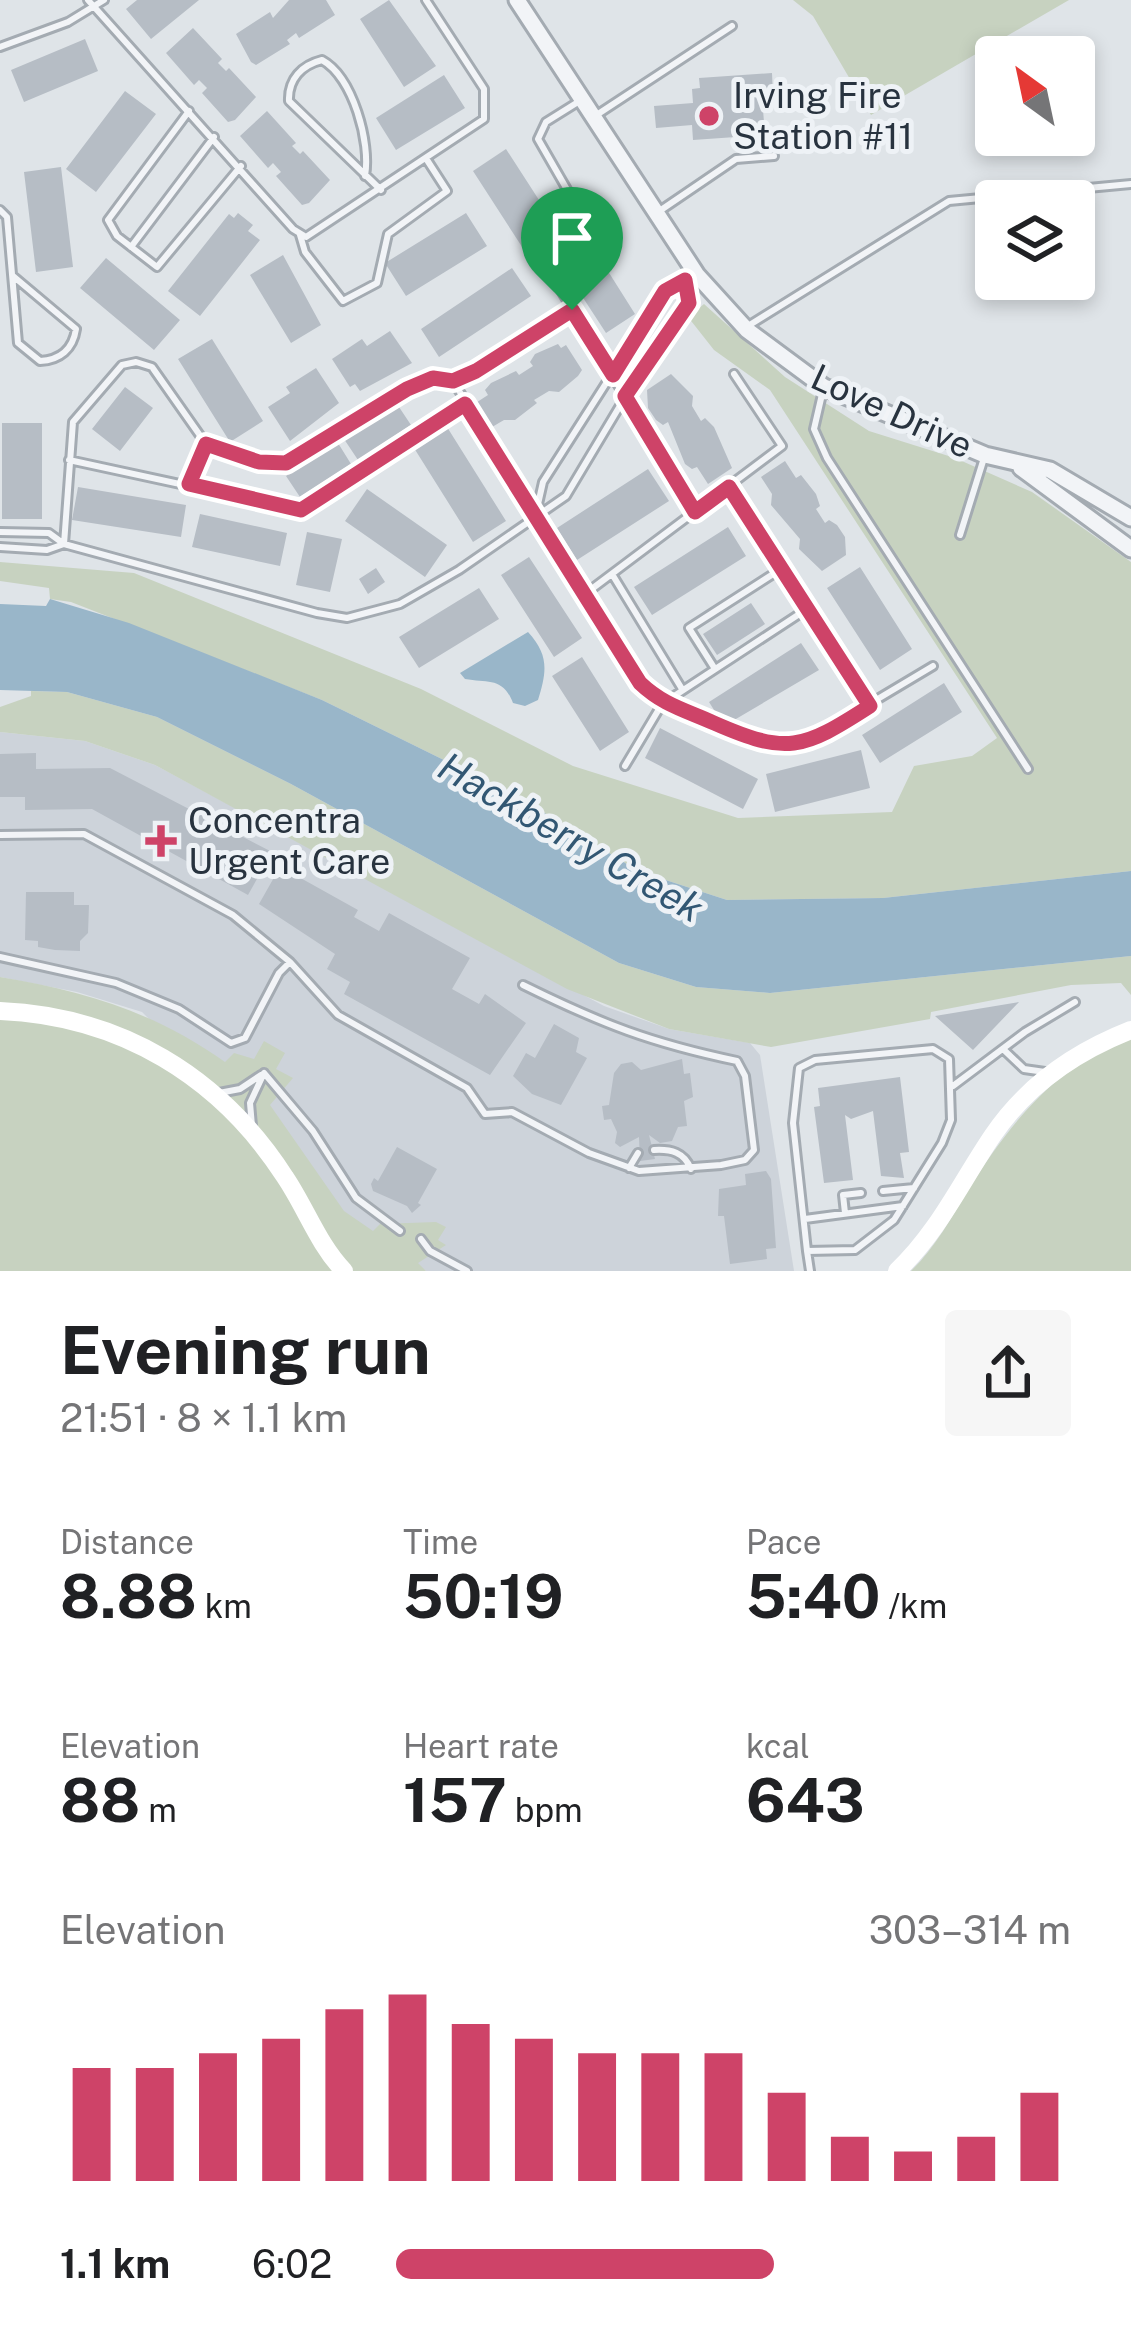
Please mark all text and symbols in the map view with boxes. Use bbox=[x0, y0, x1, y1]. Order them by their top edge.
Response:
north arrow bbox=[975, 36, 1095, 156]
map controls bbox=[975, 36, 1095, 300]
place label: Irving Fire Station #11 bbox=[733, 74, 913, 157]
marker: Irving Fire Station #11 bbox=[696, 103, 722, 129]
button: layers bbox=[975, 180, 1095, 300]
pin bbox=[521, 187, 623, 310]
icon: arrive bbox=[539, 205, 605, 271]
street label: Love Drive bbox=[805, 355, 979, 467]
water label: Hackberry Creek bbox=[431, 743, 711, 931]
place label: Concentra Urgent Care bbox=[188, 799, 390, 882]
marker: Concentra Urgent Care bbox=[145, 825, 177, 857]
button: share bbox=[945, 1310, 1071, 1436]
text: Evening run bbox=[60, 1311, 431, 1389]
text: 21:51 · 8 × 1.1 km bbox=[60, 1395, 347, 1441]
text: Distance bbox=[60, 1523, 194, 1561]
text: Time bbox=[403, 1523, 478, 1561]
text: Pace bbox=[746, 1523, 821, 1561]
text: 8.88 bbox=[60, 1561, 197, 1632]
text: 50:19 bbox=[403, 1561, 564, 1632]
text: 5:40 bbox=[746, 1561, 881, 1632]
text: km bbox=[197, 1587, 252, 1625]
text: /km bbox=[881, 1587, 947, 1625]
text: Elevation bbox=[60, 1727, 200, 1765]
text: Heart rate bbox=[403, 1727, 559, 1765]
text: kcal bbox=[746, 1727, 810, 1765]
text: 88 bbox=[60, 1765, 140, 1836]
text: 157 bbox=[403, 1765, 507, 1836]
text: 643 bbox=[746, 1765, 865, 1836]
text: m bbox=[140, 1791, 177, 1829]
text: bpm bbox=[507, 1791, 583, 1829]
text: Elevation bbox=[60, 1907, 226, 1953]
text: 303–314 m bbox=[869, 1907, 1071, 1953]
text: 1.1 km bbox=[60, 2241, 170, 2287]
text: 6:02 bbox=[252, 2241, 332, 2287]

